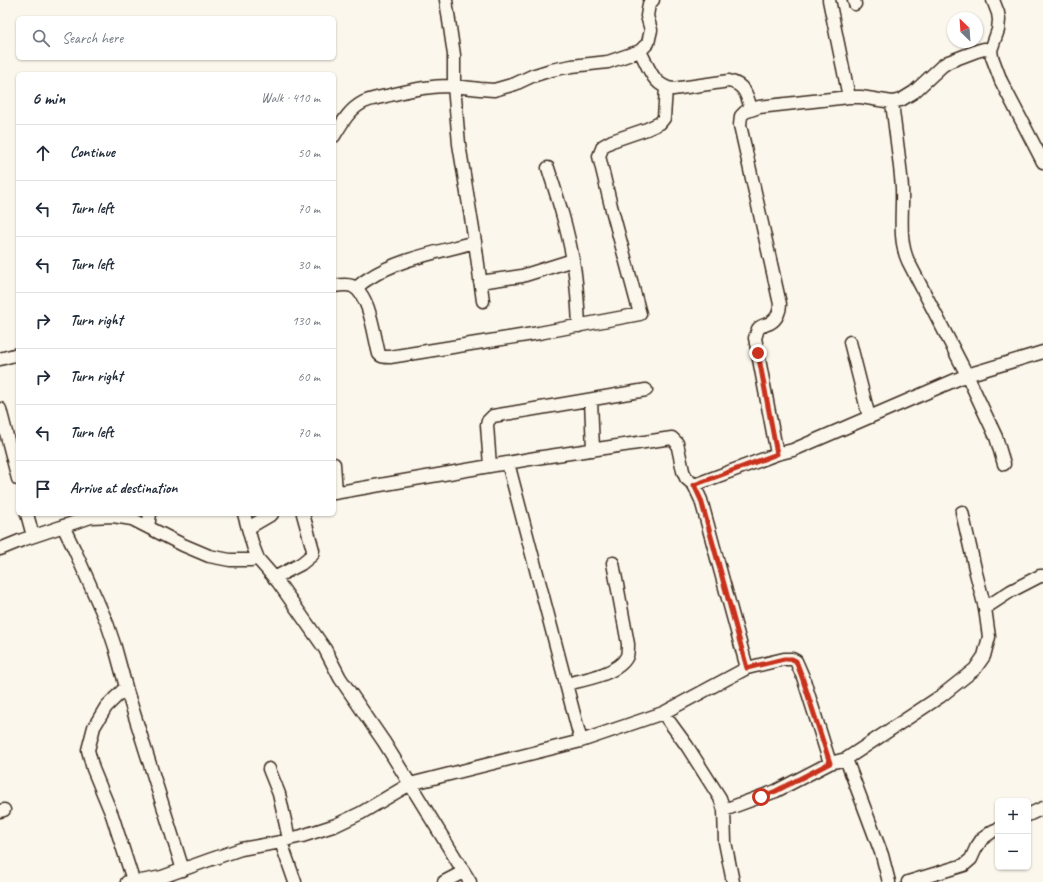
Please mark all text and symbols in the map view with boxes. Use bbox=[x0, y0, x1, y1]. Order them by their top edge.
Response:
north arrow bbox=[947, 12, 983, 48]
search box bbox=[16, 16, 336, 60]
icon: search bbox=[30, 27, 52, 49]
text: Search here bbox=[62, 29, 123, 48]
text: 6 min bbox=[32, 88, 65, 109]
text: Walk · 410 m bbox=[261, 90, 320, 106]
icon: ahead bbox=[32, 142, 54, 164]
text: Continue bbox=[70, 143, 115, 162]
text: 50 m bbox=[298, 145, 320, 161]
icon: left bbox=[32, 198, 54, 220]
text: Turn left bbox=[70, 199, 113, 218]
text: 70 m bbox=[298, 201, 320, 217]
icon: left bbox=[32, 254, 54, 276]
text: Turn left bbox=[70, 255, 113, 274]
text: 30 m bbox=[298, 257, 320, 273]
icon: right bbox=[32, 310, 54, 332]
text: Turn right bbox=[70, 311, 123, 330]
text: 130 m bbox=[292, 313, 320, 329]
route end bbox=[749, 344, 767, 362]
icon: right bbox=[32, 366, 54, 388]
text: Turn right bbox=[70, 367, 123, 386]
text: 60 m bbox=[298, 369, 320, 385]
icon: left bbox=[32, 422, 54, 444]
text: Turn left bbox=[70, 423, 113, 442]
text: 70 m bbox=[298, 425, 320, 441]
icon: arrive bbox=[32, 478, 54, 500]
text: Arrive at destination bbox=[70, 479, 177, 498]
route start bbox=[752, 788, 770, 806]
map controls bbox=[995, 798, 1031, 870]
button: + bbox=[995, 798, 1031, 834]
button: − bbox=[995, 834, 1031, 870]

